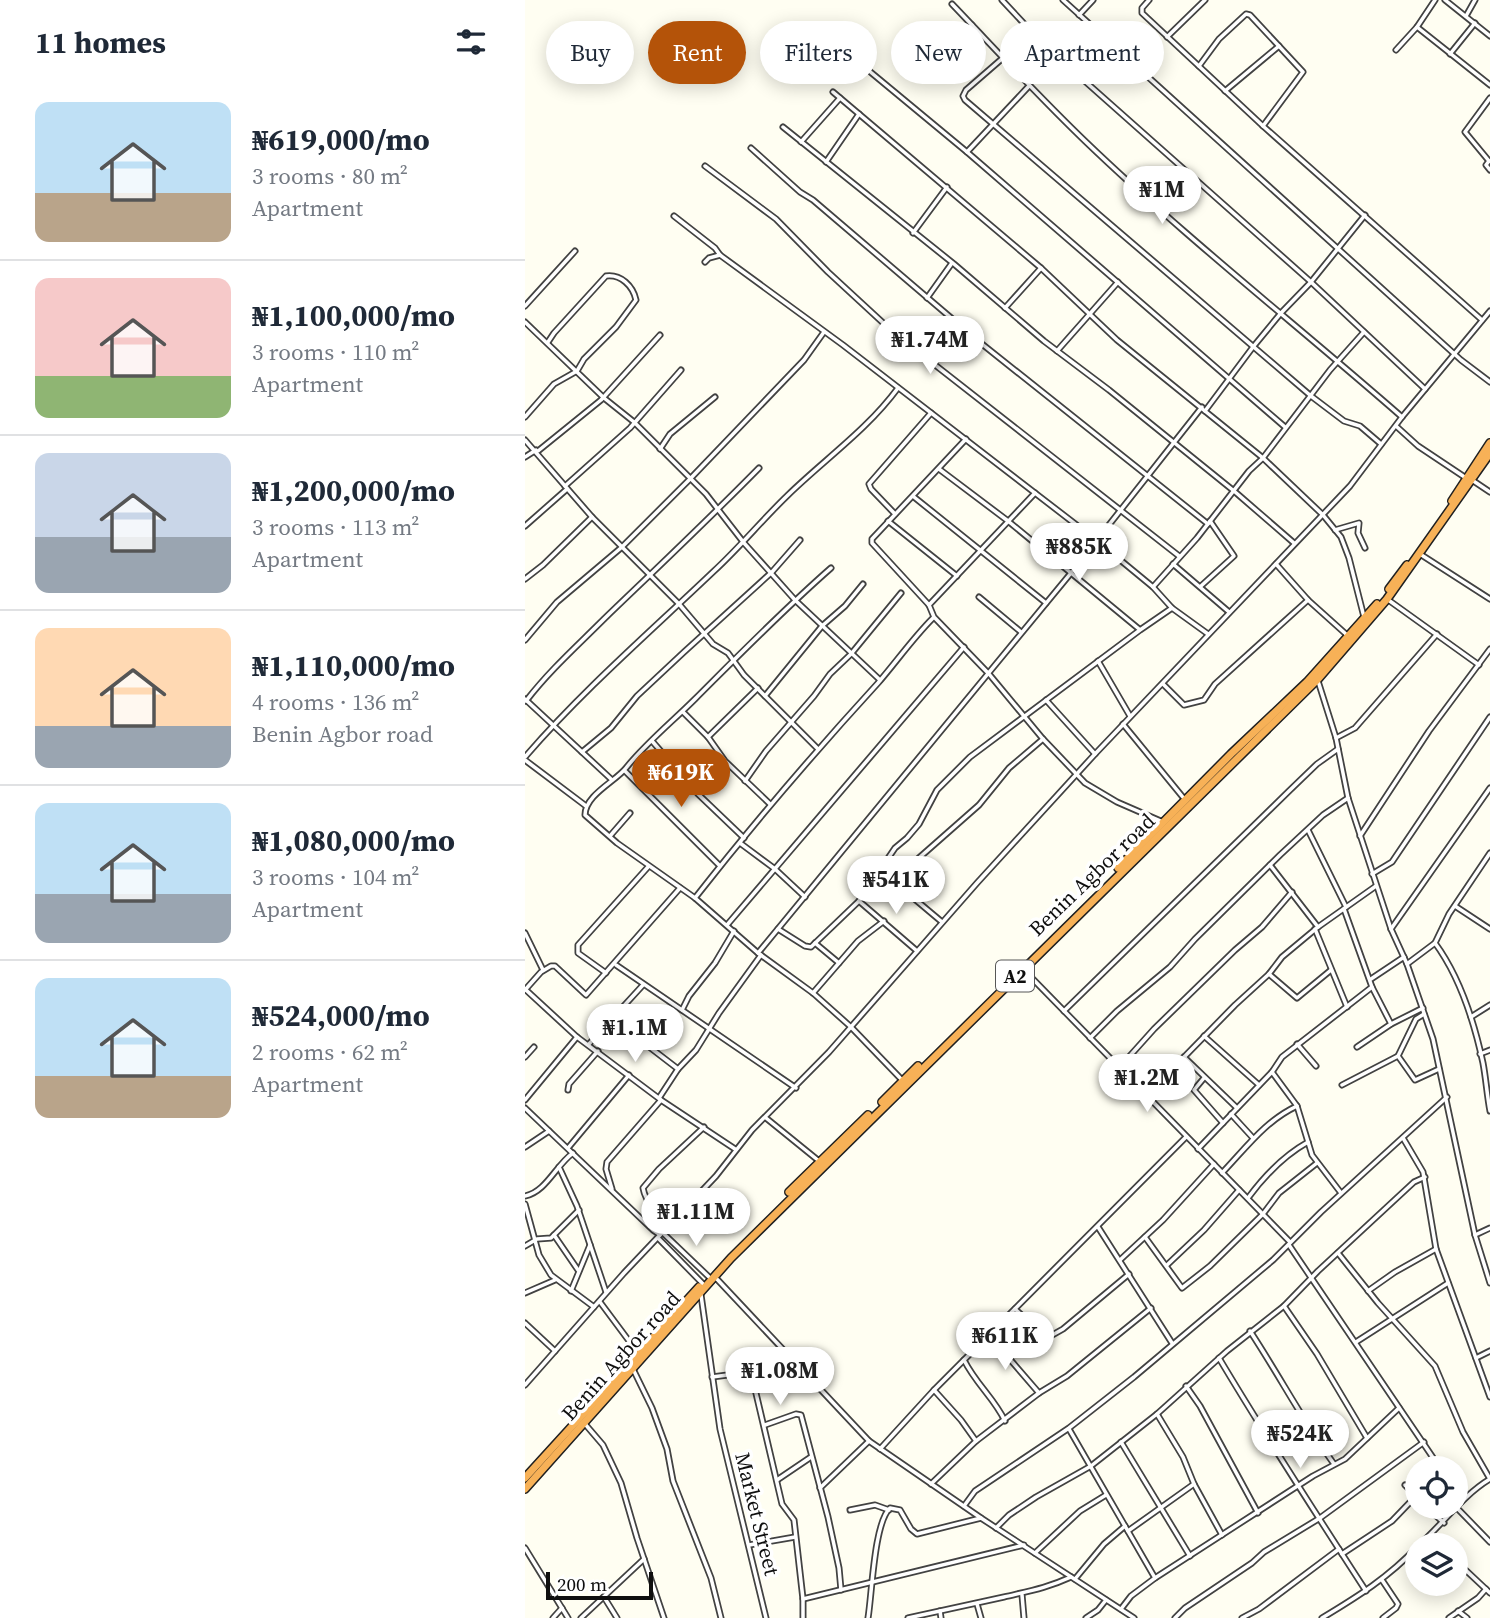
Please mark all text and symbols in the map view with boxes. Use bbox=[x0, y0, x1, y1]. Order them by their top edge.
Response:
chip: Buy bbox=[546, 21, 634, 84]
chip: Rent bbox=[648, 21, 746, 84]
chip: Filters bbox=[760, 21, 877, 84]
chip: New bbox=[891, 21, 986, 84]
chip: Apartment bbox=[1000, 21, 1164, 84]
text: 11 homes bbox=[35, 22, 166, 63]
icon: filters bbox=[452, 23, 490, 61]
text: ₦619,000/mo bbox=[252, 119, 430, 160]
icon: home bbox=[91, 130, 175, 214]
text: 3 rooms · 80 m² bbox=[252, 160, 408, 192]
pin: ₦1M bbox=[1128, 166, 1196, 226]
text: ₦1M bbox=[1139, 173, 1185, 205]
text: Apartment bbox=[252, 192, 363, 224]
text: ₦1,100,000/mo bbox=[252, 295, 455, 336]
icon: home bbox=[91, 306, 175, 390]
pin: ₦1.74M bbox=[873, 316, 987, 376]
text: ₦1.74M bbox=[891, 323, 969, 355]
text: 3 rooms · 110 m² bbox=[252, 336, 419, 368]
text: Apartment bbox=[252, 368, 363, 400]
text: ₦1,200,000/mo bbox=[252, 470, 455, 511]
icon: home bbox=[91, 481, 175, 565]
text: 3 rooms · 113 m² bbox=[252, 511, 419, 543]
pin: ₦885K bbox=[1030, 524, 1128, 583]
text: ₦885K bbox=[1046, 530, 1112, 562]
text: Apartment bbox=[252, 543, 363, 575]
text: ₦1,110,000/mo bbox=[252, 645, 455, 686]
icon: home bbox=[91, 656, 175, 740]
text: 4 rooms · 136 m² bbox=[252, 686, 419, 718]
text: Benin Agbor road bbox=[252, 718, 433, 750]
pin: ₦619K bbox=[632, 750, 730, 809]
text: ₦619K bbox=[648, 756, 714, 788]
street label: Benin Agbor road bbox=[1022, 807, 1161, 943]
text: ₦1,080,000/mo bbox=[252, 820, 455, 861]
icon: home bbox=[91, 831, 175, 915]
pin: ₦541K bbox=[847, 856, 945, 916]
text: 3 rooms · 104 m² bbox=[252, 861, 419, 893]
text: ₦541K bbox=[863, 863, 929, 895]
text: Apartment bbox=[252, 893, 363, 925]
road number: A2 bbox=[996, 960, 1034, 992]
text: ₦524,000/mo bbox=[252, 995, 430, 1036]
pin: ₦1.1M bbox=[586, 1004, 684, 1064]
icon: home bbox=[91, 1006, 175, 1090]
text: ₦1.1M bbox=[603, 1011, 667, 1043]
text: 2 rooms · 62 m² bbox=[252, 1036, 408, 1068]
pin: ₦1.2M bbox=[1098, 1054, 1196, 1114]
text: ₦1.2M bbox=[1115, 1061, 1179, 1093]
text: Apartment bbox=[252, 1068, 363, 1100]
pin: ₦1.11M bbox=[639, 1188, 753, 1248]
text: ₦1.11M bbox=[657, 1195, 735, 1227]
street label: Benin Agbor road bbox=[555, 1284, 687, 1427]
pin: ₦611K bbox=[956, 1312, 1054, 1372]
text: ₦611K bbox=[972, 1319, 1038, 1351]
pin: ₦1.08M bbox=[723, 1348, 837, 1407]
text: ₦1.08M bbox=[741, 1354, 819, 1386]
pin: ₦524K bbox=[1251, 1410, 1349, 1470]
text: ₦524K bbox=[1267, 1417, 1333, 1449]
street label: Market Street bbox=[728, 1449, 787, 1578]
map controls bbox=[1405, 1456, 1468, 1596]
button: locate bbox=[1405, 1456, 1468, 1519]
button: layers bbox=[1405, 1533, 1468, 1596]
scale bar bbox=[546, 1569, 653, 1601]
text: 200 m bbox=[557, 1571, 607, 1597]

